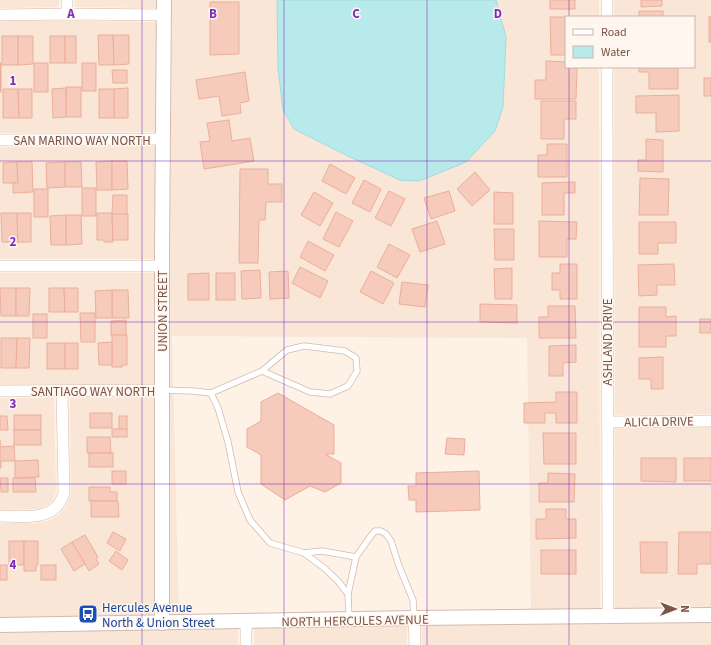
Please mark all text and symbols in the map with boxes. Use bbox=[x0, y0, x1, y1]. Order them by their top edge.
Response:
text: A bbox=[66, 5, 75, 23]
text: B bbox=[209, 5, 217, 23]
text: C bbox=[352, 5, 360, 23]
text: D bbox=[494, 5, 502, 23]
legend bbox=[565, 16, 695, 68]
text: Road bbox=[601, 24, 627, 41]
text: Water bbox=[601, 44, 631, 61]
text: 1 bbox=[10, 72, 17, 90]
street label: SAN MARINO WAY NORTH bbox=[13, 132, 151, 150]
text: 2 bbox=[10, 233, 17, 251]
street label: UNION STREET bbox=[154, 270, 172, 352]
street label: ASHLAND DRIVE bbox=[599, 298, 617, 386]
street label: SANTIAGO WAY NORTH bbox=[31, 383, 155, 401]
text: 3 bbox=[10, 395, 17, 413]
street label: ALICIA DRIVE bbox=[624, 412, 694, 432]
text: 4 bbox=[10, 556, 17, 574]
north arrow bbox=[655, 589, 695, 629]
place label: Hercules Avenue North & Union Street bbox=[102, 599, 215, 632]
bus stop icon: Hercules Avenue North & Union Street bbox=[77, 603, 99, 625]
text: N bbox=[677, 605, 692, 613]
street label: NORTH HERCULES AVENUE bbox=[281, 611, 429, 631]

